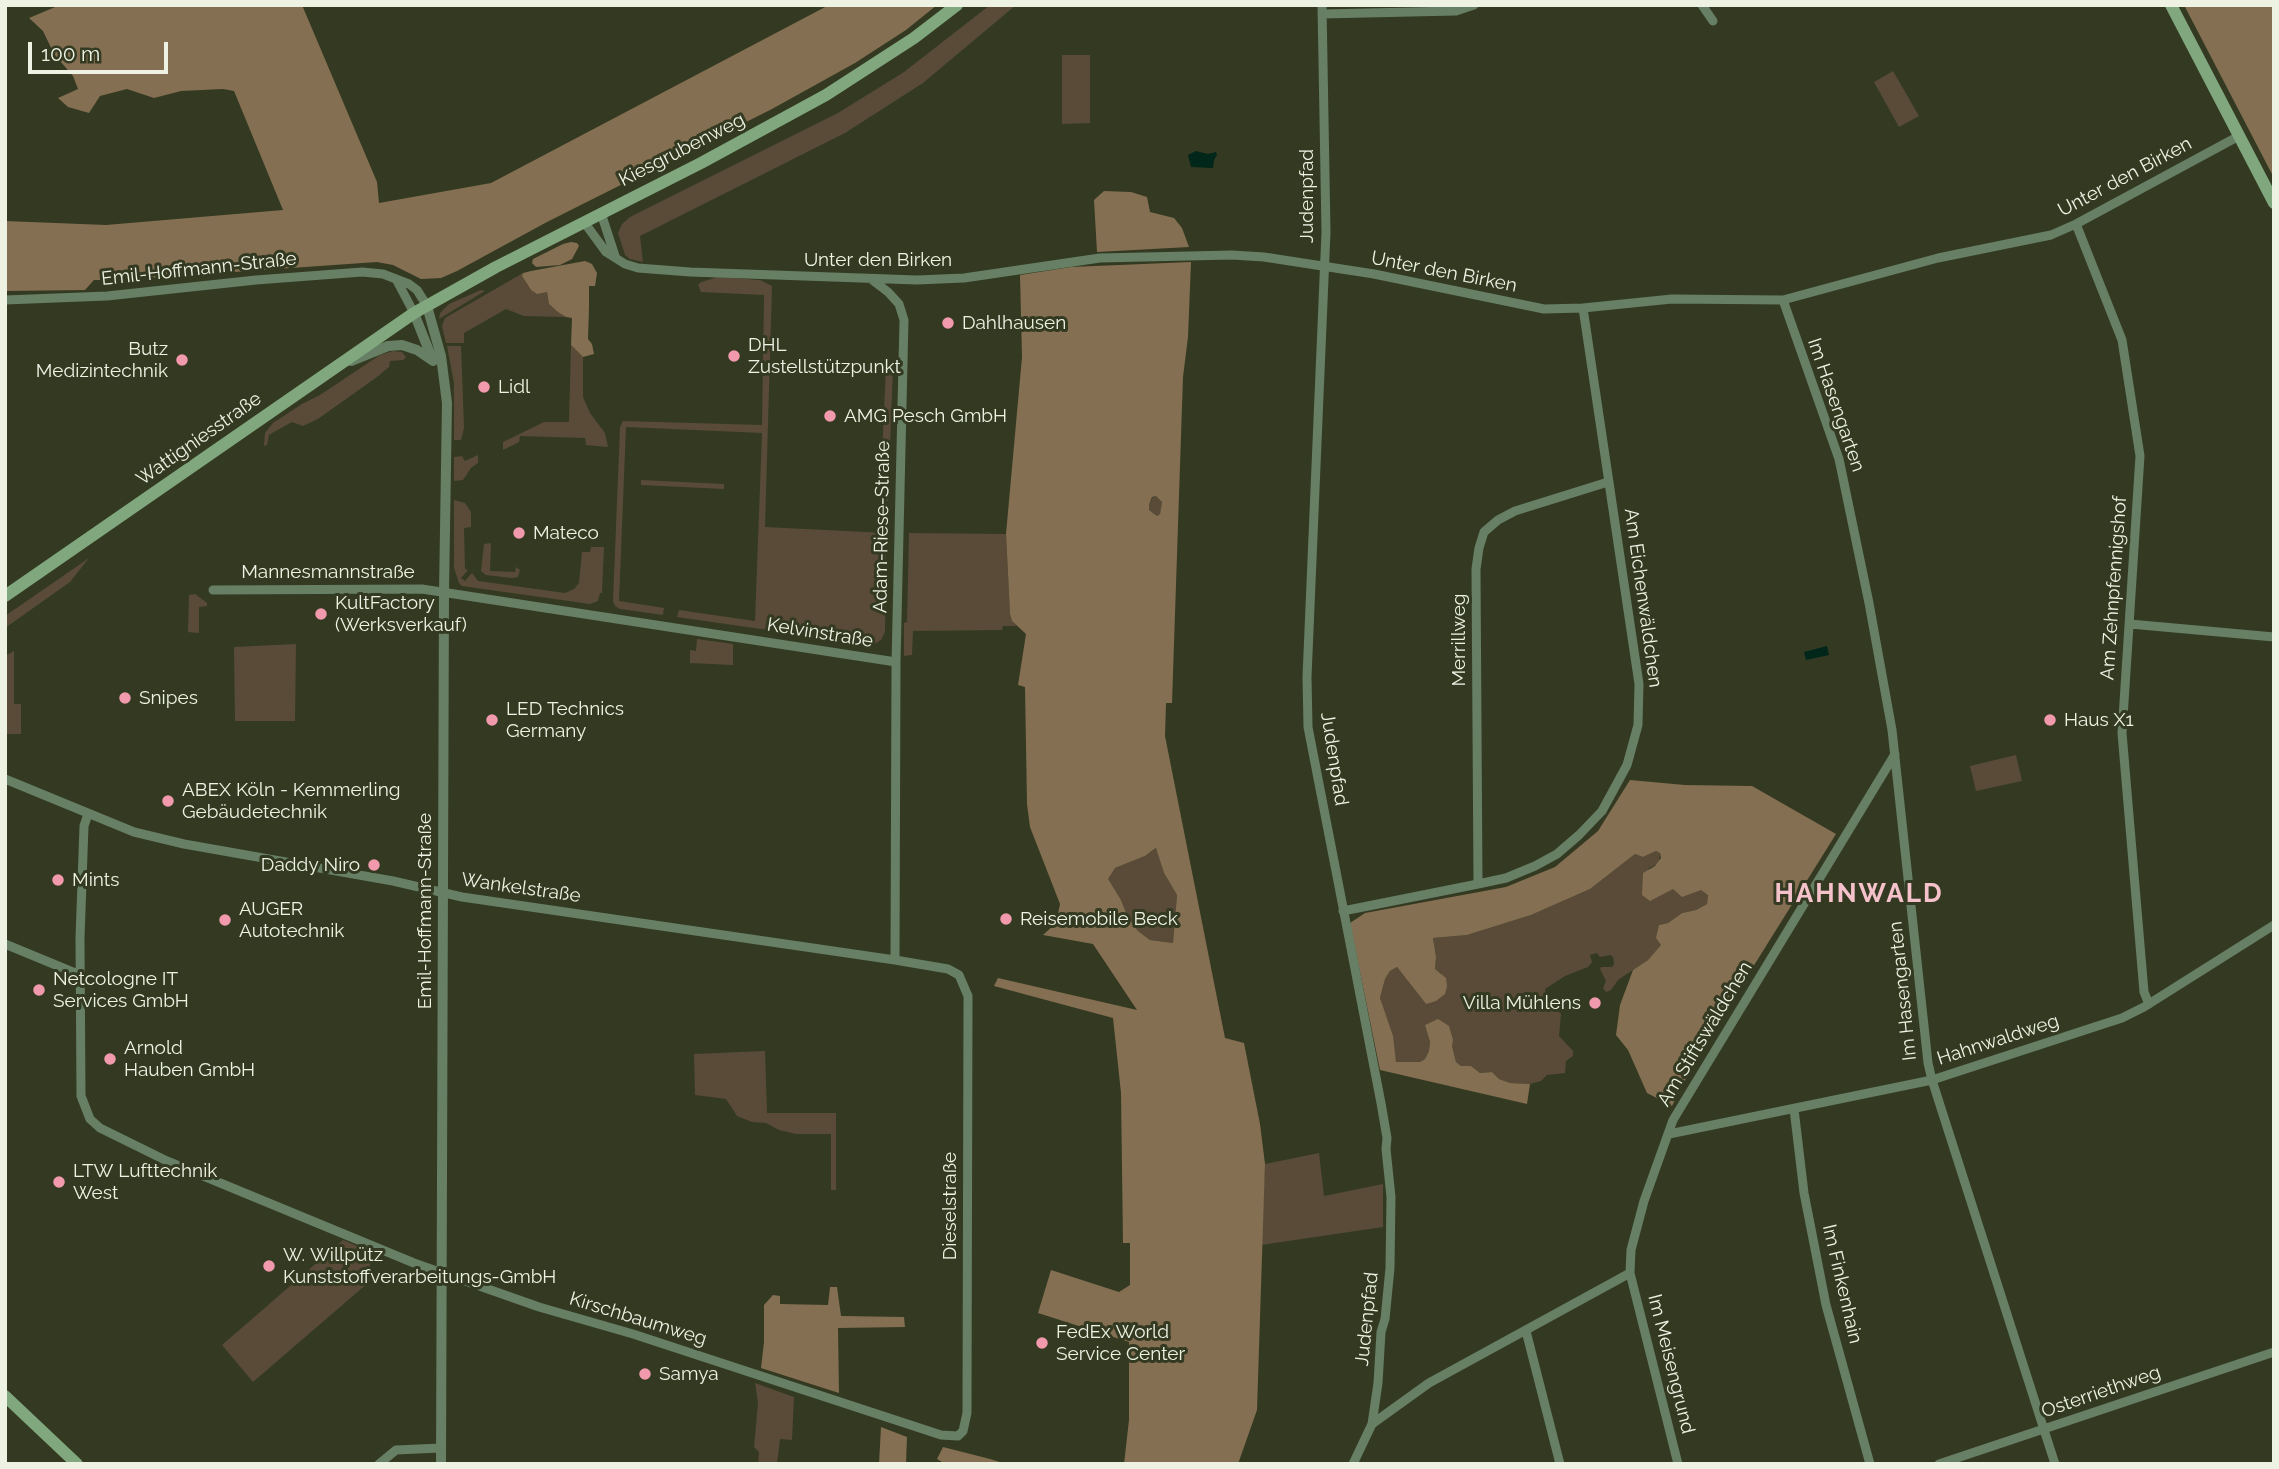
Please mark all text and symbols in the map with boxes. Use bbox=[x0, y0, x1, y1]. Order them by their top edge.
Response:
scale bar bbox=[32, 28, 172, 72]
text: 100 m bbox=[41, 41, 100, 66]
street label: Kiesgrubenweg bbox=[615, 108, 749, 192]
street label: Unter den Birken bbox=[2054, 132, 2196, 222]
street label: Judenpfad bbox=[1296, 149, 1318, 243]
street label: Emil-Hoffmann-Straße bbox=[100, 247, 298, 291]
street label: Unter den Birken bbox=[1369, 247, 1519, 297]
street label: Unter den Birken bbox=[804, 249, 952, 271]
place label: Dahlhausen bbox=[962, 312, 1066, 334]
marker: Dahlhausen bbox=[940, 315, 956, 331]
place label: DHL Zustellstützpunkt bbox=[748, 334, 901, 378]
street label: Im Hasengarten bbox=[1802, 335, 1870, 475]
place label: Butz Medizintechnik bbox=[36, 338, 168, 382]
marker: DHL Zustellstützpunkt bbox=[726, 348, 742, 364]
marker: Butz Medizintechnik bbox=[174, 352, 190, 368]
place label: Lidl bbox=[498, 376, 530, 398]
marker: Lidl bbox=[476, 379, 492, 395]
street label: Wattigniesstraße bbox=[132, 387, 266, 491]
place label: AMG Pesch GmbH bbox=[844, 405, 1007, 427]
marker: AMG Pesch GmbH bbox=[822, 408, 838, 424]
street label: Adam-Riese-Straße bbox=[869, 441, 895, 613]
street label: Am Zehnpfennigshof bbox=[2096, 495, 2132, 681]
street label: Am Eichenwäldchen bbox=[1619, 507, 1667, 689]
place label: Mateco bbox=[533, 522, 599, 544]
marker: Mateco bbox=[511, 525, 527, 541]
street label: Mannesmannstraße bbox=[241, 561, 415, 583]
place label: KultFactory (Werksverkauf) bbox=[335, 592, 467, 636]
street label: Merrillweg bbox=[1448, 593, 1470, 687]
marker: KultFactory (Werksverkauf) bbox=[313, 606, 329, 622]
street label: Kelvinstraße bbox=[765, 613, 875, 653]
place label: Snipes bbox=[139, 687, 198, 709]
marker: Snipes bbox=[117, 690, 133, 706]
place label: LED Technics Germany bbox=[506, 698, 624, 742]
place label: Haus X1 bbox=[2064, 709, 2134, 731]
street label: Judenpfad bbox=[1315, 711, 1353, 807]
marker: LED Technics Germany bbox=[484, 712, 500, 728]
marker: Haus X1 bbox=[2042, 712, 2058, 728]
place label: ABEX Köln - Kemmerling Gebäudetechnik bbox=[182, 779, 400, 823]
marker: ABEX Köln - Kemmerling Gebäudetechnik bbox=[160, 793, 176, 809]
street label: Emil-Hoffmann-Straße bbox=[414, 813, 436, 1009]
place label: Daddy Niro bbox=[261, 854, 360, 876]
marker: Daddy Niro bbox=[366, 857, 382, 873]
street label: Wankelstraße bbox=[460, 868, 582, 908]
place label: Mints bbox=[72, 869, 119, 891]
marker: Mints bbox=[50, 872, 66, 888]
district label: HAHNWALD bbox=[1775, 878, 1943, 910]
place label: AUGER Autotechnik bbox=[239, 898, 344, 942]
place label: Reisemobile Beck bbox=[1020, 908, 1178, 930]
marker: Reisemobile Beck bbox=[998, 911, 1014, 927]
marker: AUGER Autotechnik bbox=[217, 912, 233, 928]
street label: Im Hasengarten bbox=[1884, 920, 1922, 1062]
street label: Am Stiftswäldchen bbox=[1653, 957, 1757, 1111]
place label: Netcologne IT Services GmbH bbox=[53, 968, 189, 1012]
marker: Netcologne IT Services GmbH bbox=[31, 982, 47, 998]
place label: Villa Mühlens bbox=[1463, 992, 1581, 1014]
marker: Villa Mühlens bbox=[1587, 995, 1603, 1011]
street label: Hahnwaldweg bbox=[1934, 1010, 2062, 1070]
place label: Arnold Hauben GmbH bbox=[124, 1037, 255, 1081]
marker: Arnold Hauben GmbH bbox=[102, 1051, 118, 1067]
street label: Dieselstraße bbox=[939, 1152, 961, 1260]
place label: LTW Lufttechnik West bbox=[73, 1160, 217, 1204]
marker: LTW Lufttechnik West bbox=[51, 1174, 67, 1190]
street label: Im Finkenhain bbox=[1817, 1222, 1867, 1346]
place label: W. Willpütz Kunststoffverarbeitungs-GmbH bbox=[283, 1244, 556, 1288]
marker: W. Willpütz Kunststoffverarbeitungs-GmbH bbox=[261, 1258, 277, 1274]
street label: Judenpfad bbox=[1351, 1271, 1383, 1367]
street label: Kirschbaumweg bbox=[567, 1287, 709, 1351]
street label: Im Meisengrund bbox=[1643, 1292, 1699, 1436]
place label: FedEx World Service Center bbox=[1056, 1321, 1185, 1365]
marker: FedEx World Service Center bbox=[1034, 1335, 1050, 1351]
street label: Osterriethweg bbox=[2038, 1361, 2164, 1423]
place label: Samya bbox=[659, 1363, 719, 1385]
marker: Samya bbox=[637, 1366, 653, 1382]

